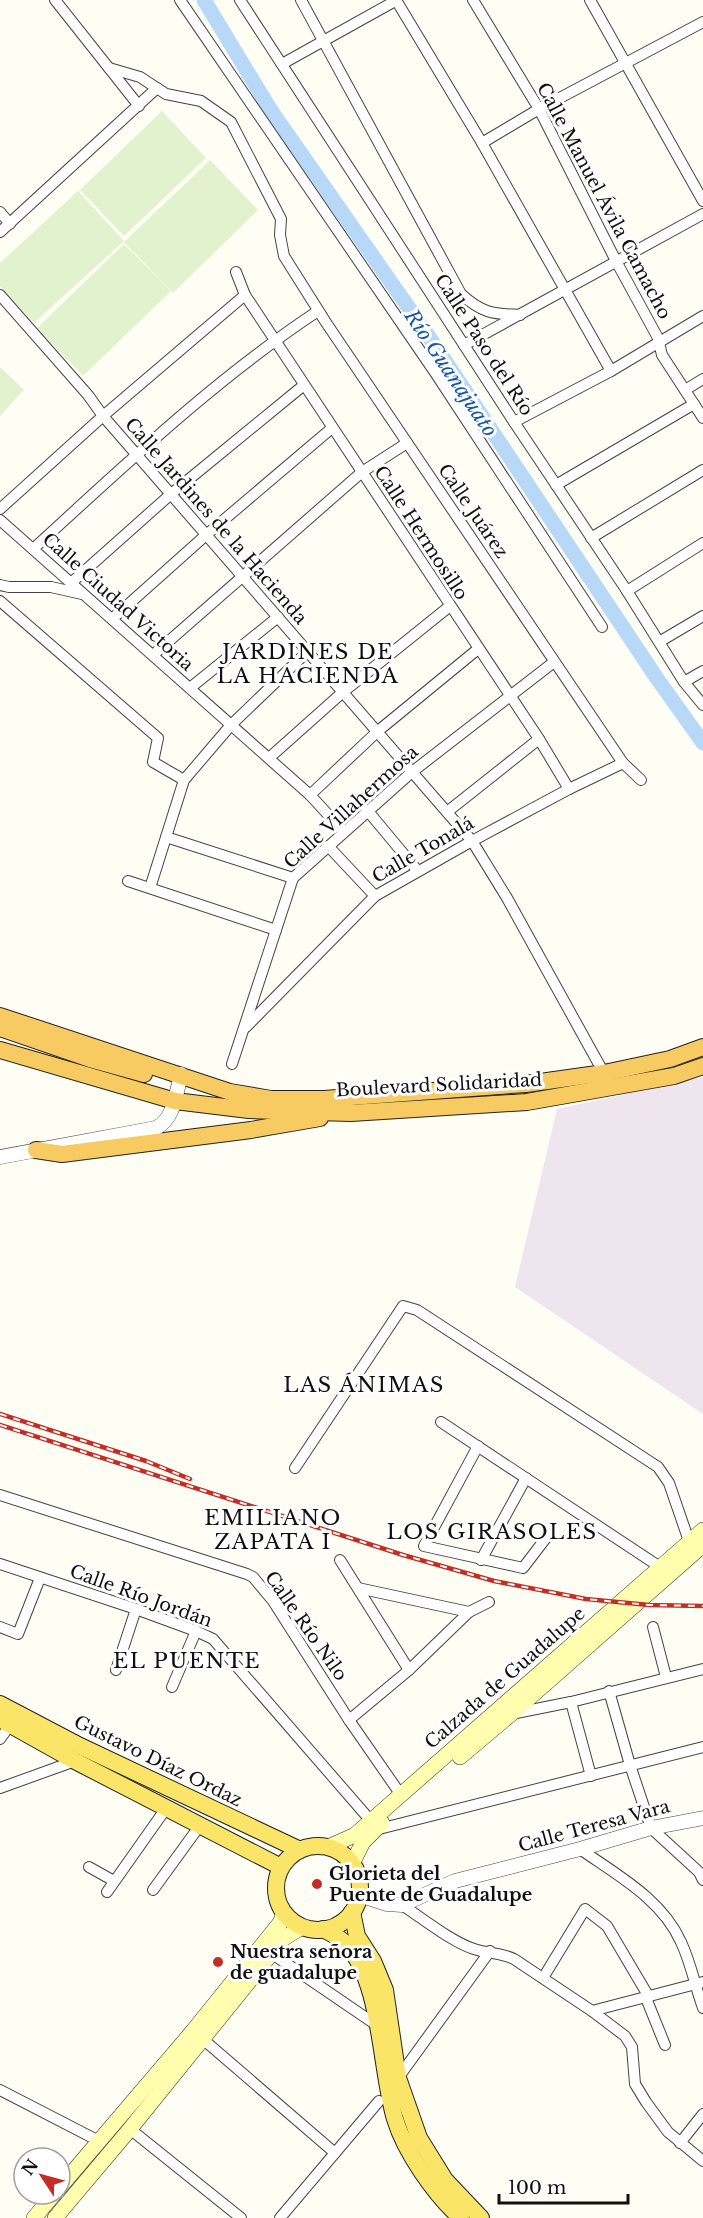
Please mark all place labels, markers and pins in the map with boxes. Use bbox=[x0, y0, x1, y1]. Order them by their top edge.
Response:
place label: Glorieta del Puente de Guadalupe bbox=[329, 1863, 532, 1906]
marker: Glorieta del Puente de Guadalupe bbox=[310, 1877, 324, 1891]
place label: Nuestra señora de guadalupe bbox=[230, 1941, 373, 1984]
marker: Nuestra señora de guadalupe bbox=[211, 1955, 225, 1969]

